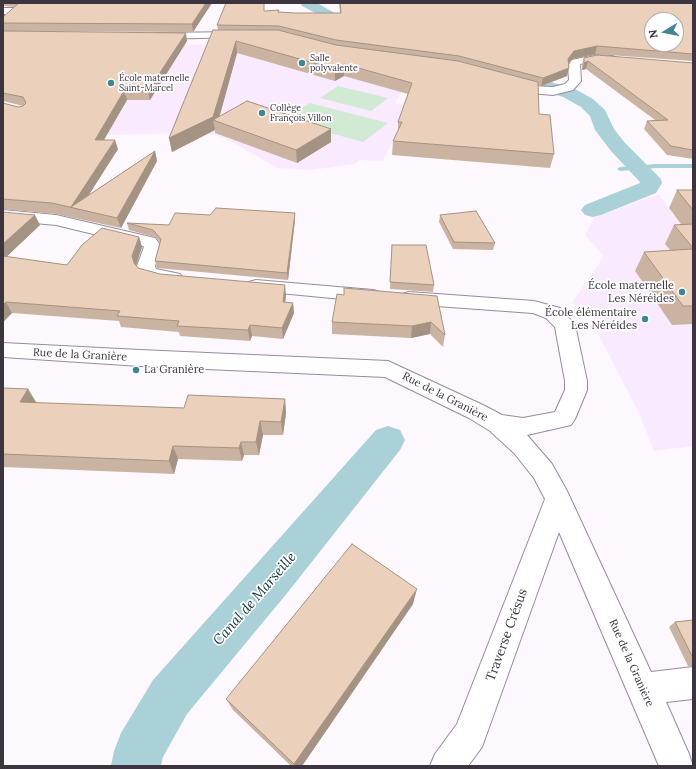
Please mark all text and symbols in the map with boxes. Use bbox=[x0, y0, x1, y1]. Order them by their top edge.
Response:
north arrow bbox=[644, 12, 684, 52]
text: N bbox=[646, 29, 661, 39]
place label: Salle polyvalente bbox=[310, 53, 358, 74]
marker: Salle polyvalente bbox=[297, 58, 307, 68]
place label: École maternelle Saint-Marcel bbox=[119, 73, 189, 94]
marker: École maternelle Saint-Marcel bbox=[106, 78, 116, 88]
place label: Collège François Villon bbox=[270, 103, 332, 124]
marker: Collège François Villon bbox=[257, 108, 267, 118]
place label: École maternelle Les Néréides bbox=[588, 279, 674, 305]
marker: École maternelle Les Néréides bbox=[677, 287, 687, 297]
place label: École élémentaire Les Néréides bbox=[545, 306, 637, 332]
marker: École élémentaire Les Néréides bbox=[640, 314, 650, 324]
street label: Rue de la Granière bbox=[33, 346, 127, 364]
place label: La Granière bbox=[144, 363, 204, 377]
marker: La Granière bbox=[131, 365, 141, 375]
street label: Rue de la Granière bbox=[400, 370, 490, 424]
water label: Canal de Marseille bbox=[210, 549, 300, 649]
street label: Traverse Crésus bbox=[483, 587, 531, 683]
street label: Rue de la Granière bbox=[606, 617, 656, 709]

